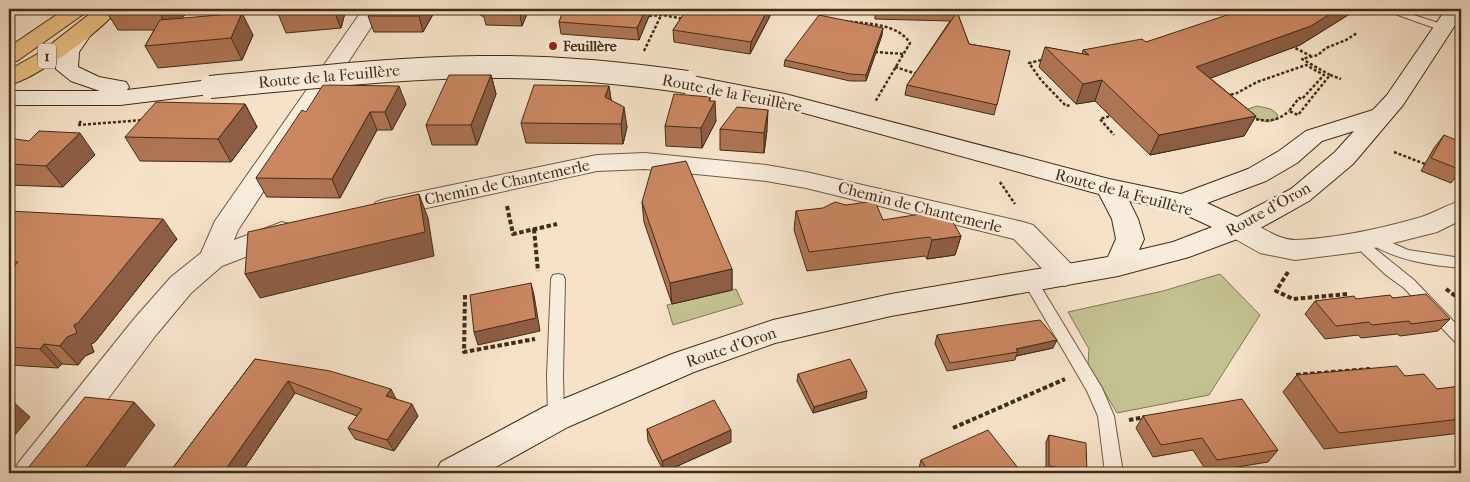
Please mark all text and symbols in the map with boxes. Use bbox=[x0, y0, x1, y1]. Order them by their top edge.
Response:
place label: Feuillère bbox=[562, 38, 617, 55]
marker: Feuillère bbox=[547, 40, 559, 52]
road number: 1 bbox=[38, 44, 56, 68]
street label: Route de la Feuillère bbox=[257, 60, 401, 92]
street label: Route de la Feuillère bbox=[660, 70, 804, 116]
street label: Chemin de Chantemerle bbox=[423, 155, 591, 209]
street label: Route de la Feuillère bbox=[1053, 164, 1195, 220]
street label: Chemin de Chantemerle bbox=[836, 177, 1004, 237]
street label: Route d'Oron bbox=[1222, 178, 1314, 240]
street label: Route d'Oron bbox=[683, 322, 779, 371]

